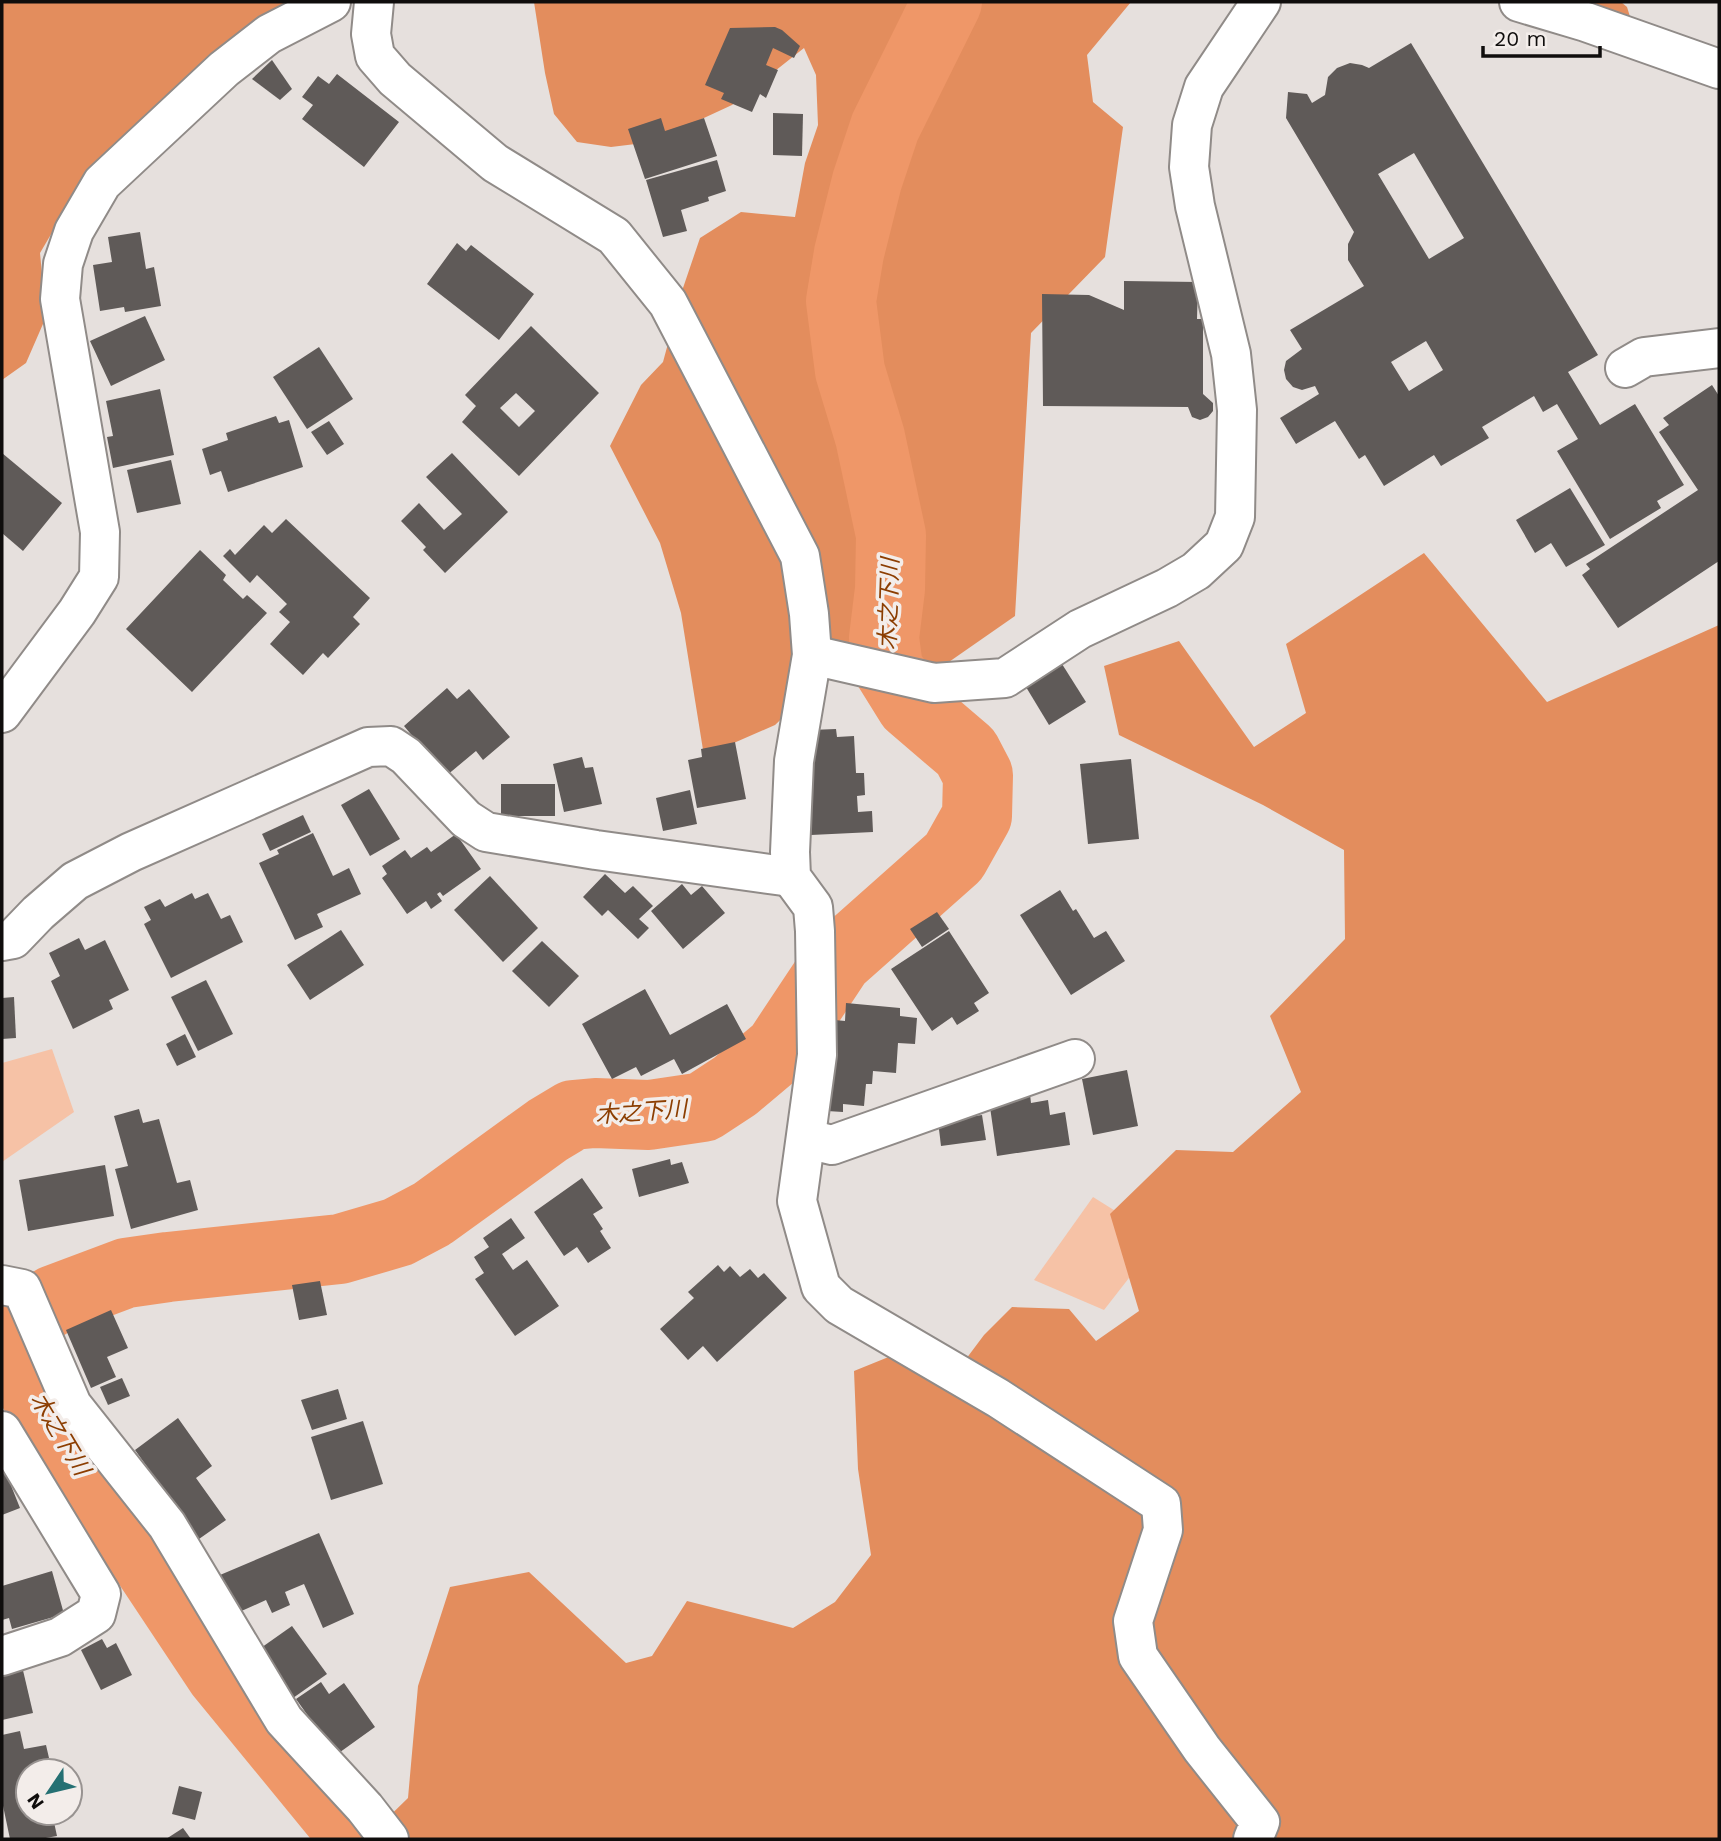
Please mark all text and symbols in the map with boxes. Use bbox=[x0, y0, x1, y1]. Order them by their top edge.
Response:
scale bar bbox=[1483, 14, 1600, 58]
text: 20 m bbox=[1494, 26, 1546, 51]
water label: 木之下川 bbox=[874, 555, 904, 650]
water label: 木之下川 bbox=[594, 1095, 691, 1129]
water label: 木之下川 bbox=[25, 1388, 97, 1483]
north arrow bbox=[14, 1757, 84, 1827]
text: N bbox=[22, 1789, 49, 1814]

